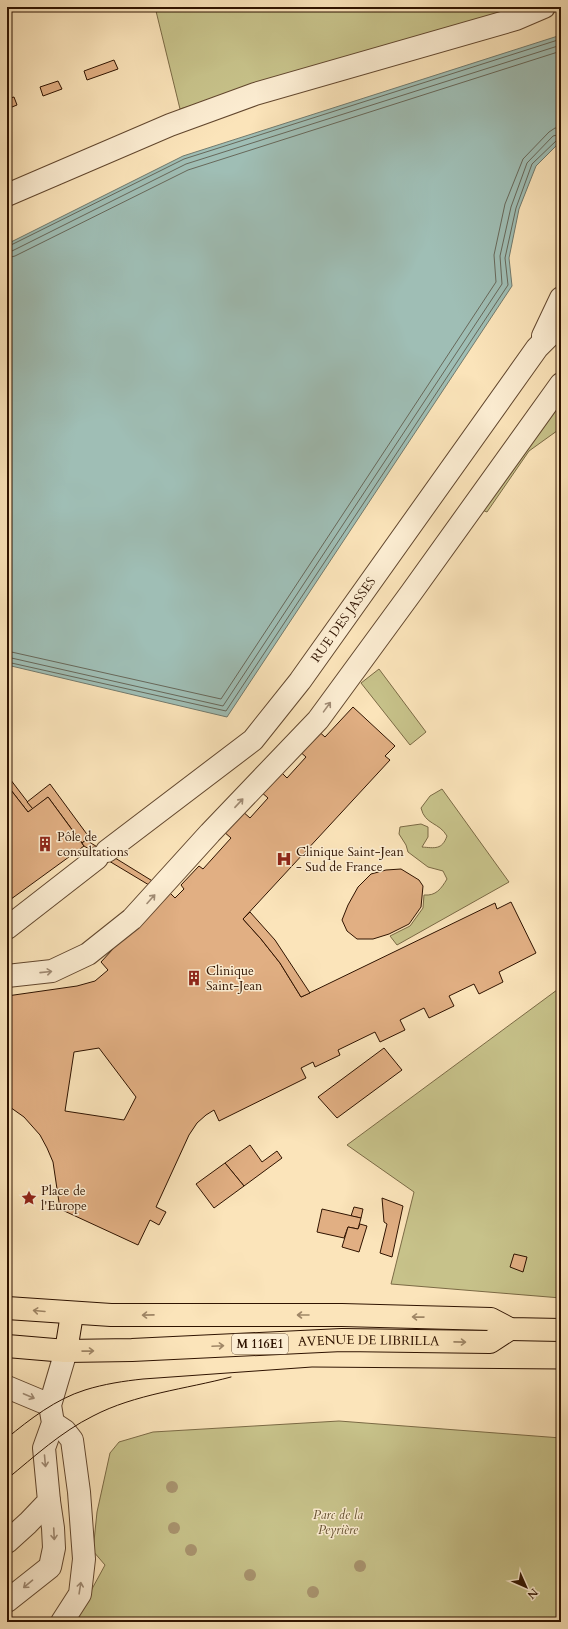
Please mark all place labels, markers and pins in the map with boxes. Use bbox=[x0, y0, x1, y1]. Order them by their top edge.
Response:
place label: Pôle de consultations bbox=[57, 828, 128, 861]
building icon: Pôle de consultations bbox=[36, 835, 54, 853]
place label: Clinique Saint-Jean - Sud de France bbox=[296, 843, 404, 876]
hospital icon: Clinique Saint-Jean - Sud de France bbox=[275, 850, 293, 868]
place label: Clinique Saint-Jean bbox=[206, 962, 263, 995]
building icon: Clinique Saint-Jean bbox=[185, 969, 203, 987]
place label: Place de l'Europe bbox=[41, 1182, 87, 1215]
place icon: Place de l'Europe bbox=[20, 1189, 38, 1207]

